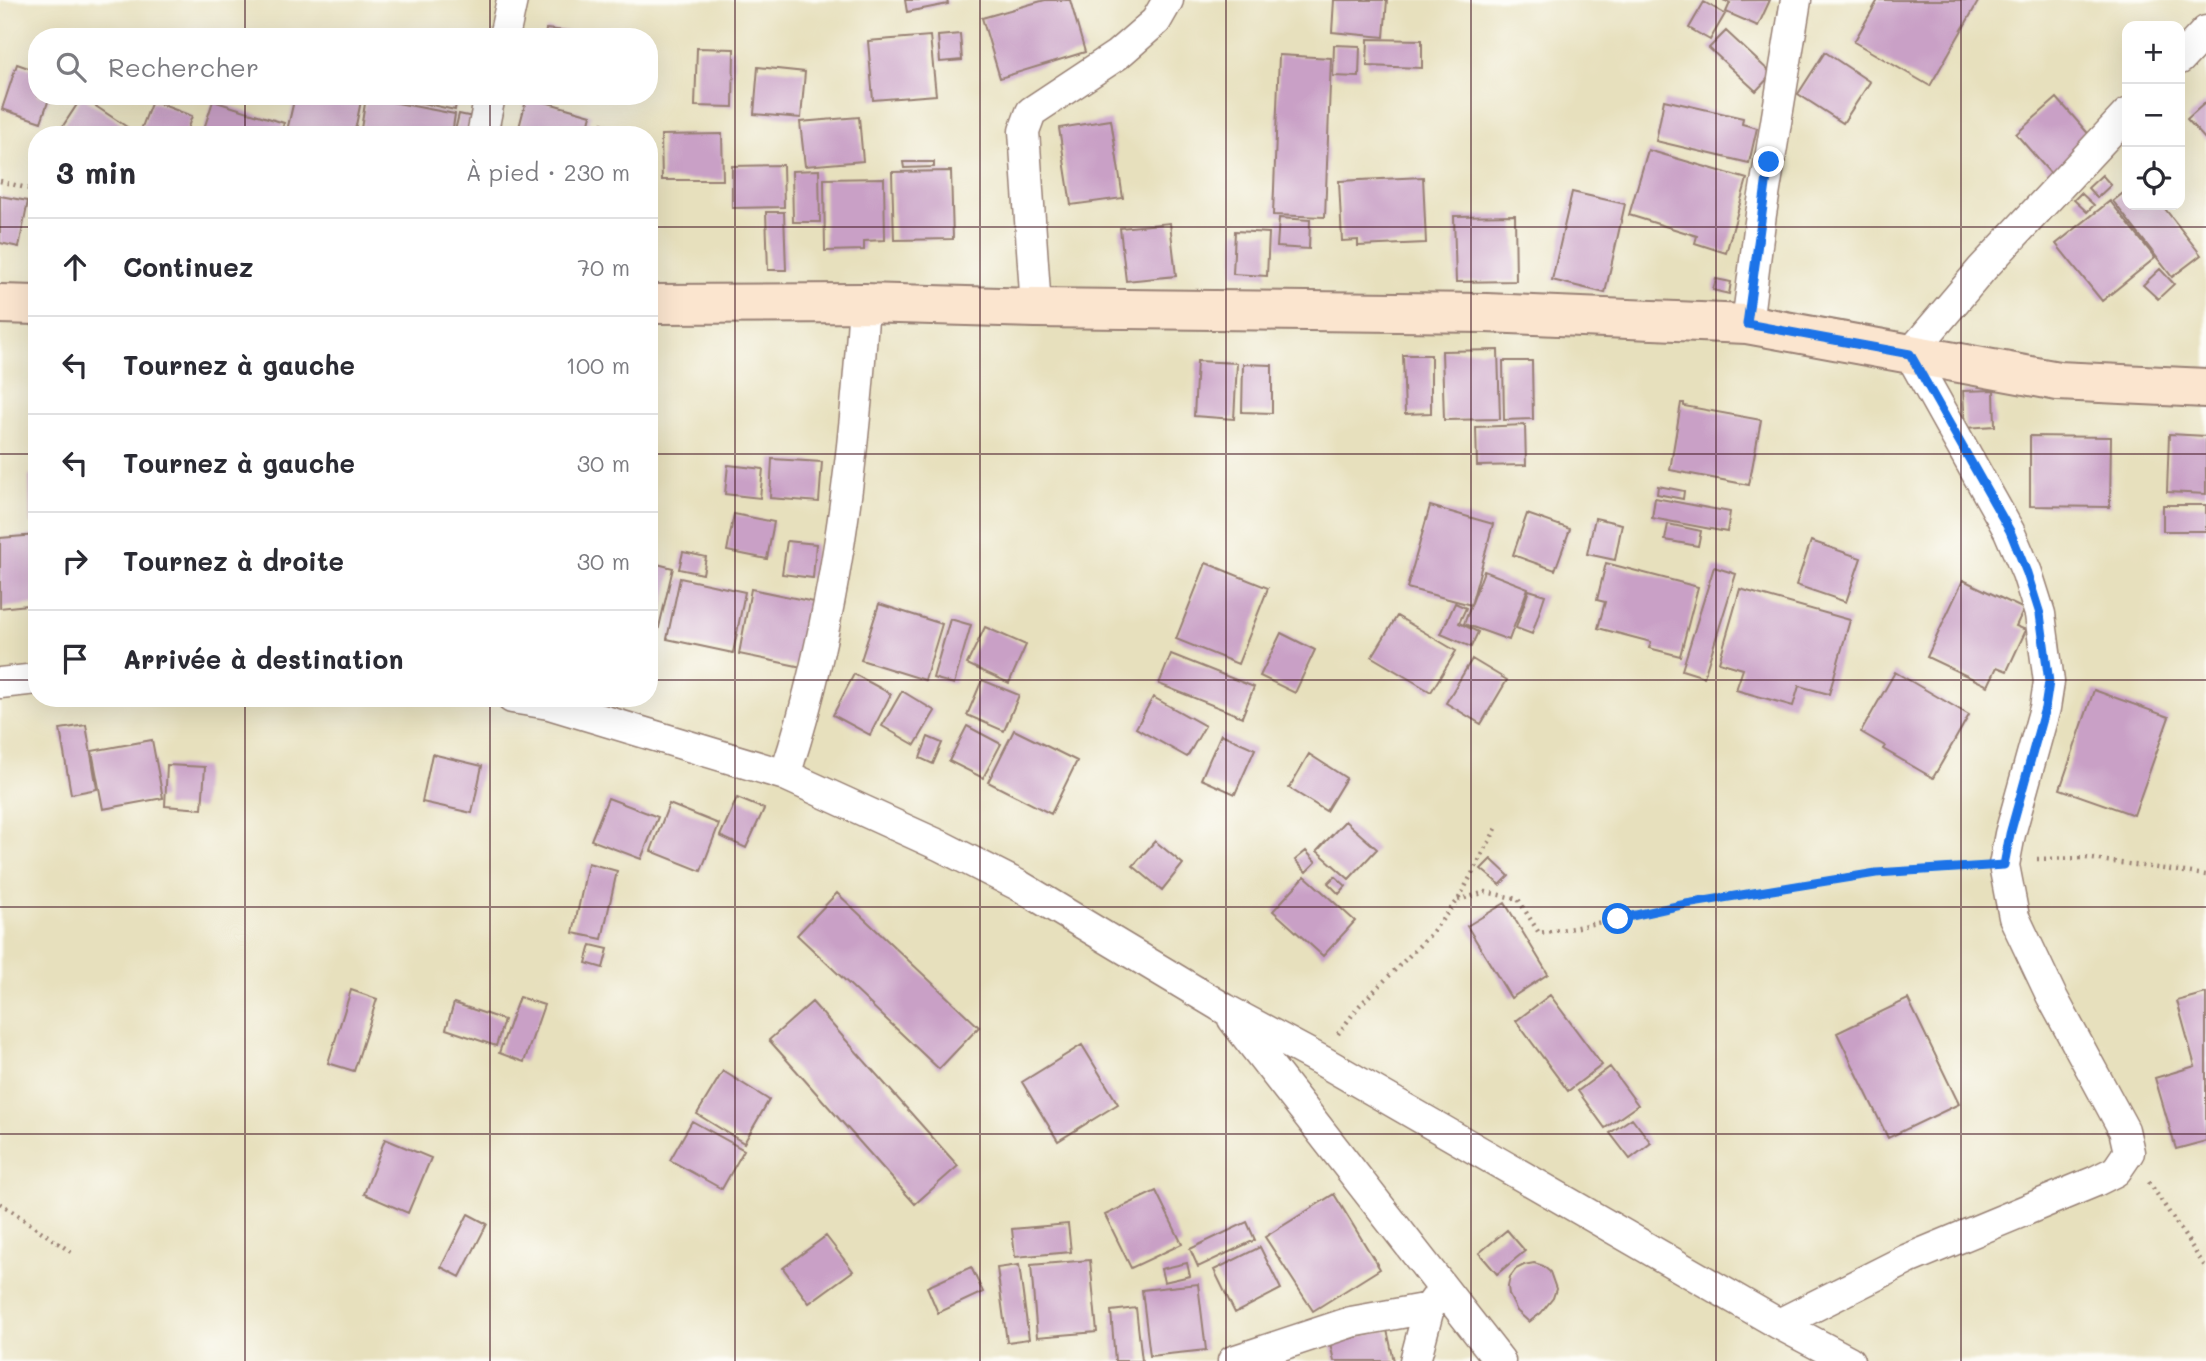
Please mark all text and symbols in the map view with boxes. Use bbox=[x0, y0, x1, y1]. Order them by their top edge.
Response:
map controls bbox=[2122, 21, 2185, 210]
button: + bbox=[2122, 21, 2185, 84]
search box bbox=[28, 28, 658, 105]
icon: search bbox=[52, 48, 90, 86]
text: Rechercher bbox=[108, 50, 259, 84]
button: − bbox=[2122, 84, 2185, 147]
route end bbox=[1753, 146, 1784, 177]
button: locate bbox=[2122, 147, 2185, 210]
text: 3 min bbox=[56, 152, 136, 192]
text: À pied · 230 m bbox=[466, 157, 630, 187]
icon: ahead bbox=[56, 248, 94, 286]
text: Continuez bbox=[123, 250, 253, 284]
text: 70 m bbox=[577, 252, 630, 282]
icon: left bbox=[56, 346, 94, 384]
text: Tournez à gauche bbox=[123, 348, 355, 382]
text: 100 m bbox=[566, 350, 630, 380]
icon: left bbox=[56, 444, 94, 482]
text: Tournez à gauche bbox=[123, 446, 355, 480]
text: 30 m bbox=[577, 448, 630, 478]
icon: right bbox=[56, 542, 94, 580]
text: Tournez à droite bbox=[123, 544, 344, 578]
text: 30 m bbox=[577, 546, 630, 576]
icon: arrive bbox=[56, 640, 94, 678]
text: Arrivée à destination bbox=[123, 642, 403, 676]
route start bbox=[1602, 903, 1633, 934]

